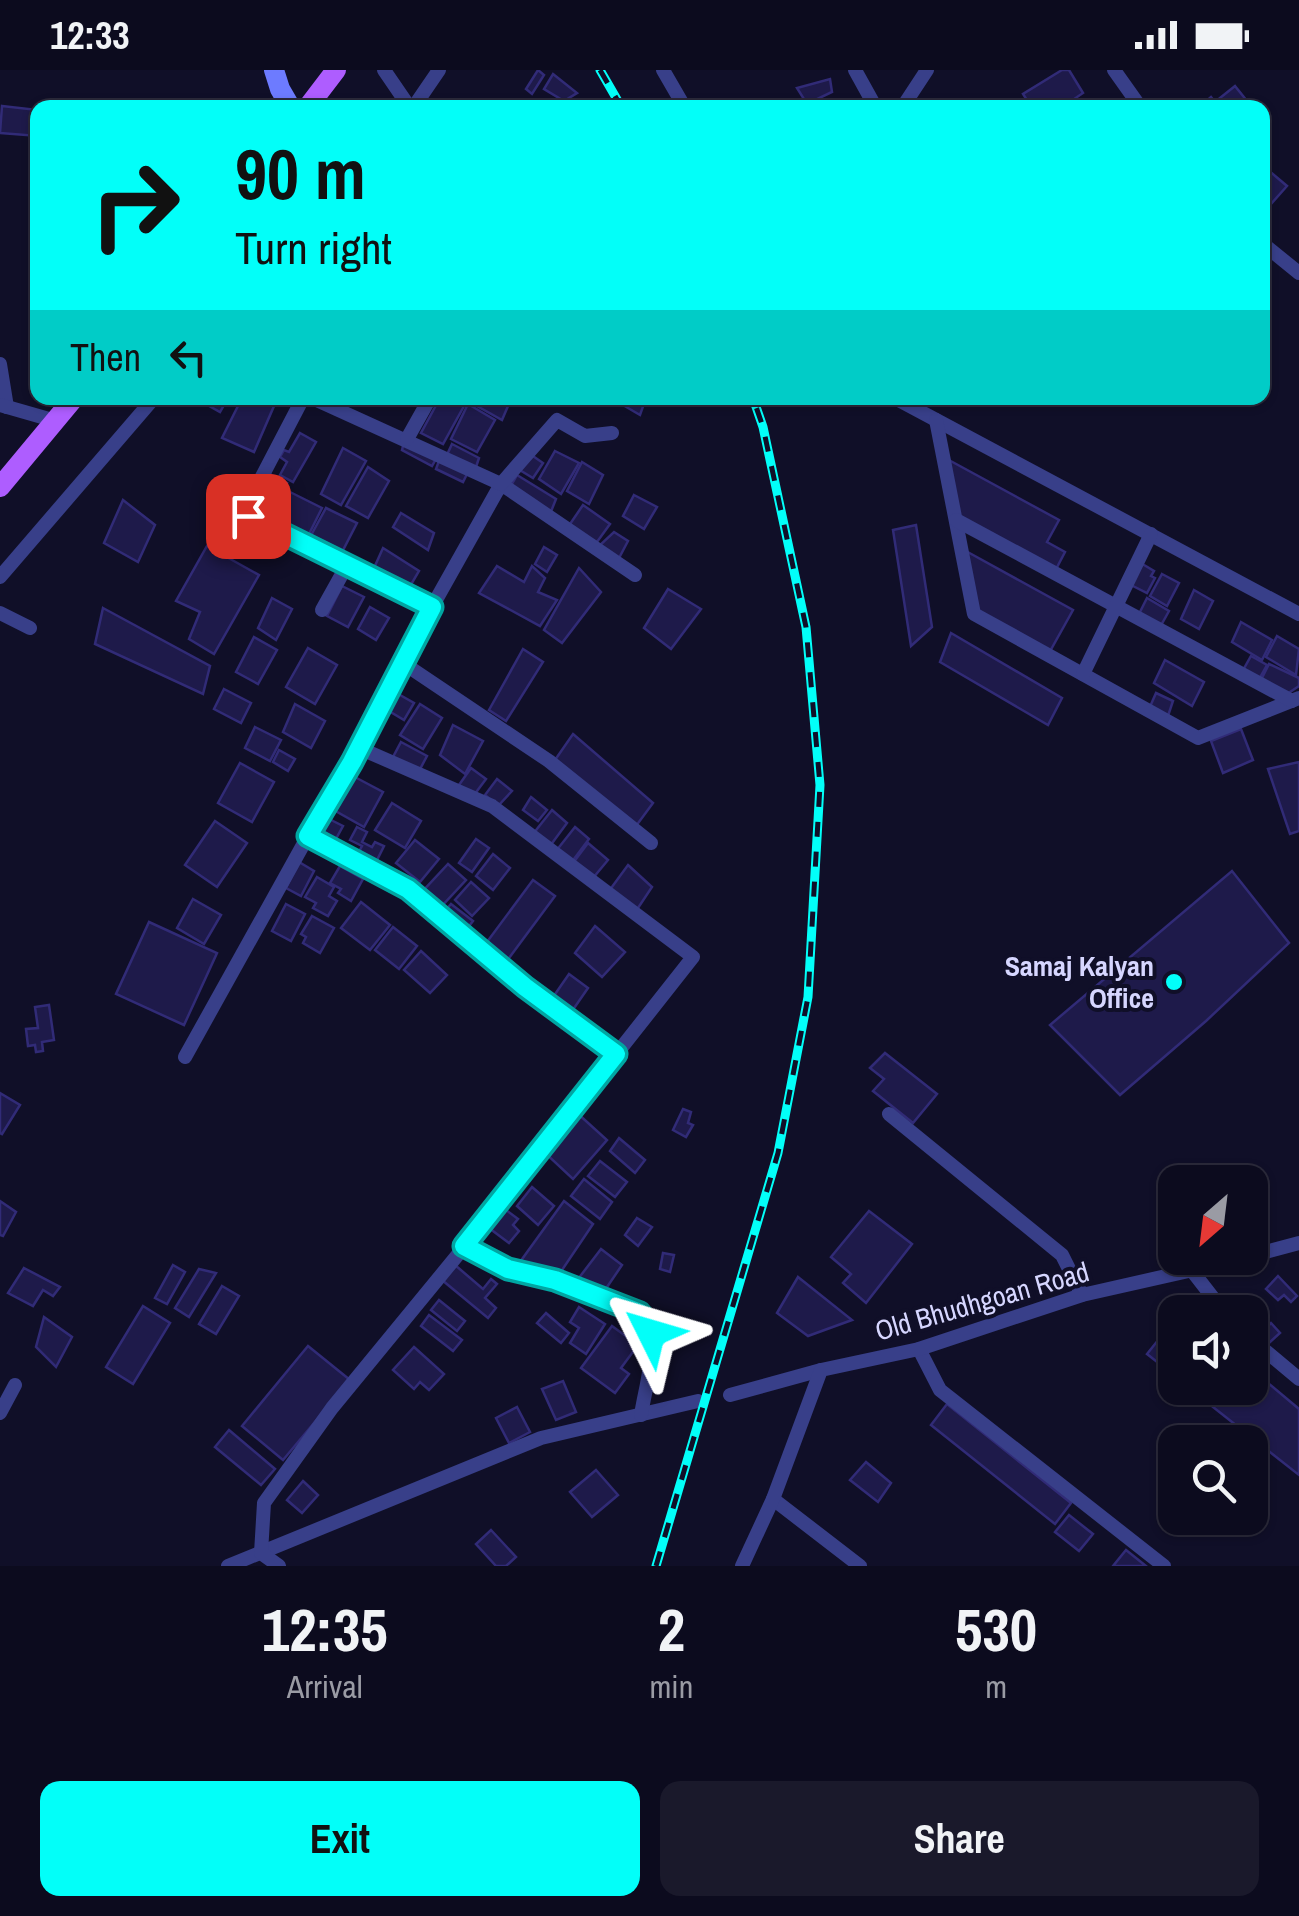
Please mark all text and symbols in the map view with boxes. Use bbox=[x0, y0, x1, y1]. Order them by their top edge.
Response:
text: 12:33 bbox=[50, 10, 130, 61]
text: 90 m bbox=[235, 127, 366, 221]
icon: right bbox=[70, 140, 200, 270]
text: Turn right bbox=[235, 217, 392, 278]
icon: left bbox=[161, 330, 216, 385]
text: Then bbox=[70, 332, 141, 383]
pin bbox=[206, 474, 291, 559]
icon: arrive bbox=[221, 489, 276, 544]
place label: Samaj Kalyan Office bbox=[1005, 947, 1154, 1017]
marker: Samaj Kalyan Office bbox=[1163, 971, 1185, 993]
north arrow bbox=[1158, 1165, 1268, 1275]
map controls bbox=[1158, 1165, 1268, 1535]
street label: Old Bhudhgoan Road bbox=[871, 1252, 1093, 1350]
position arrow bbox=[599, 1281, 703, 1385]
button: sound bbox=[1158, 1295, 1268, 1405]
button: search bbox=[1158, 1425, 1268, 1535]
text: 12:35 bbox=[262, 1589, 388, 1670]
text: 2 bbox=[658, 1589, 685, 1670]
text: 530 bbox=[955, 1589, 1037, 1670]
text: Arrival bbox=[287, 1665, 363, 1708]
text: min bbox=[649, 1665, 693, 1708]
text: m bbox=[985, 1665, 1007, 1708]
button: Exit bbox=[40, 1781, 640, 1896]
button: Share bbox=[660, 1781, 1259, 1896]

